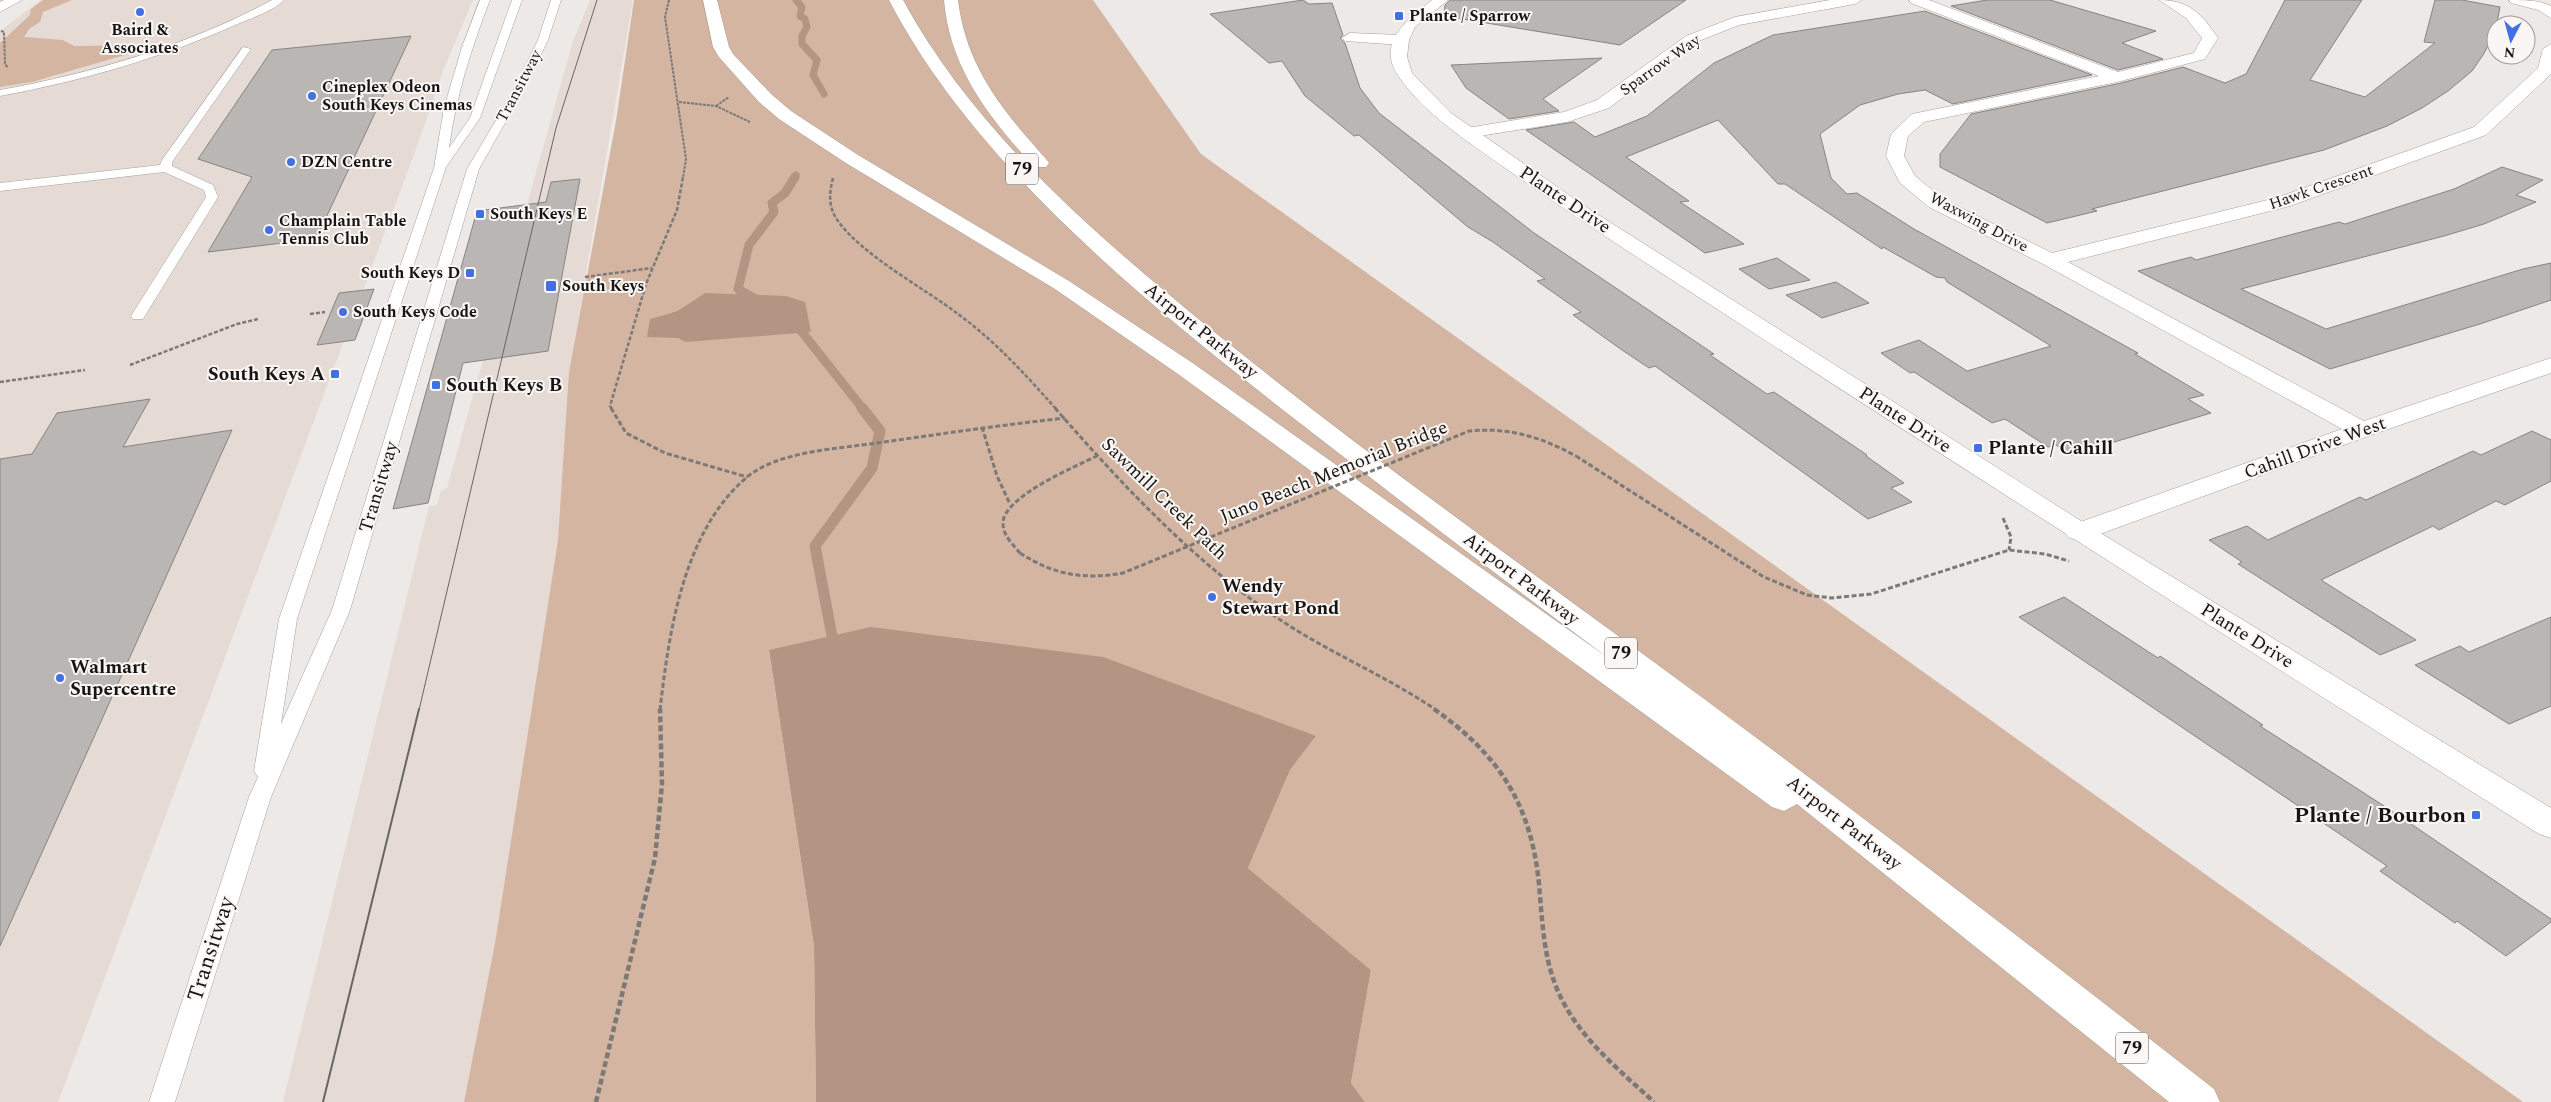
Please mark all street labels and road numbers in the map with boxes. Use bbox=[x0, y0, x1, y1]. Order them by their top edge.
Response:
street label: Sparrow Way bbox=[1615, 28, 1706, 102]
street label: Transitway bbox=[490, 44, 549, 127]
road number: 79 bbox=[1006, 153, 1038, 184]
street label: Hawk Crescent bbox=[2266, 158, 2377, 216]
street label: Plante Drive bbox=[1513, 159, 1617, 241]
street label: Waxwing Drive bbox=[1925, 186, 2033, 258]
street label: Airport Parkway bbox=[1138, 276, 1265, 387]
street label: Plante Drive bbox=[1853, 379, 1957, 461]
street label: Cahill Drive West bbox=[2240, 409, 2390, 487]
street label: Juno Beach Memorial Bridge bbox=[1216, 413, 1452, 531]
street label: Sawmill Creek Path bbox=[1094, 431, 1234, 567]
street label: Transitway bbox=[351, 437, 407, 536]
street label: Airport Parkway bbox=[1456, 525, 1586, 633]
street label: Plante Drive bbox=[2195, 596, 2299, 676]
road number: 79 bbox=[1605, 638, 1637, 668]
street label: Airport Parkway bbox=[1780, 769, 1909, 878]
street label: Transitway bbox=[179, 891, 244, 1006]
road number: 79 bbox=[2116, 1032, 2148, 1064]

